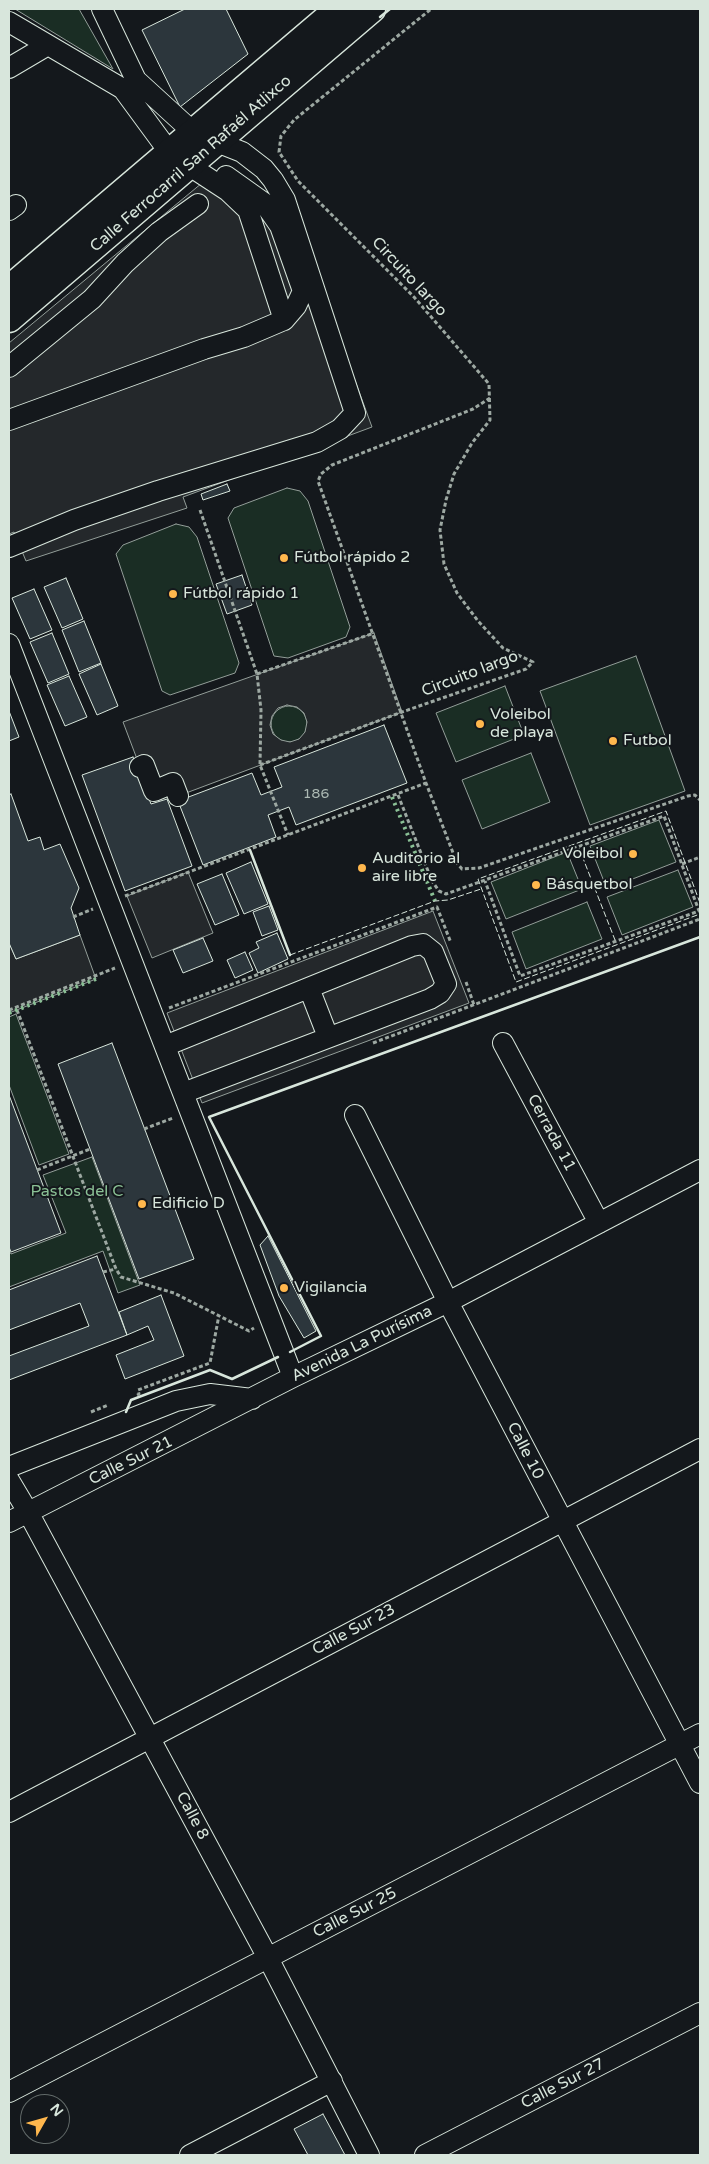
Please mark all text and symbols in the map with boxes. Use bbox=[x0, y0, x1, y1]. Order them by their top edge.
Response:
street label: Calle Ferrocarril San Rafaél Atlixco bbox=[86, 71, 296, 257]
street label: Circuito largo bbox=[367, 233, 451, 321]
place label: Fútbol rápido 2 bbox=[294, 548, 410, 568]
marker: Fútbol rápido 2 bbox=[278, 552, 290, 564]
place label: Fútbol rápido 1 bbox=[183, 584, 299, 604]
marker: Fútbol rápido 1 bbox=[167, 588, 179, 600]
street label: Circuito largo bbox=[419, 647, 521, 701]
place label: Voleibol de playa bbox=[490, 705, 554, 743]
marker: Voleibol de playa bbox=[474, 718, 486, 730]
place label: Futbol bbox=[623, 731, 672, 751]
marker: Futbol bbox=[607, 735, 619, 747]
house number: 186 bbox=[303, 786, 329, 802]
place label: Voleibol bbox=[562, 844, 623, 864]
marker: Voleibol bbox=[627, 848, 639, 860]
place label: Auditorio al aire libre bbox=[372, 849, 460, 887]
marker: Auditorio al aire libre bbox=[356, 862, 368, 874]
place label: Básquetbol bbox=[546, 875, 633, 895]
marker: Básquetbol bbox=[530, 879, 542, 891]
street label: Cerrada 11 bbox=[523, 1091, 579, 1175]
park label: Pastos del C bbox=[31, 1182, 123, 1202]
place label: Edificio D bbox=[152, 1194, 225, 1214]
marker: Edificio D bbox=[136, 1198, 148, 1210]
place label: Vigilancia bbox=[294, 1278, 367, 1298]
marker: Vigilancia bbox=[278, 1282, 290, 1294]
street label: Avenida La Purísima bbox=[289, 1302, 435, 1386]
street label: Calle 10 bbox=[503, 1419, 547, 1483]
street label: Calle Sur 21 bbox=[86, 1432, 176, 1490]
street label: Calle Sur 23 bbox=[309, 1600, 399, 1660]
street label: Calle 8 bbox=[171, 1789, 213, 1843]
street label: Calle Sur 25 bbox=[310, 1884, 400, 1942]
street label: Calle Sur 27 bbox=[518, 2055, 608, 2113]
north arrow bbox=[20, 2094, 70, 2144]
text: N bbox=[46, 2100, 67, 2120]

